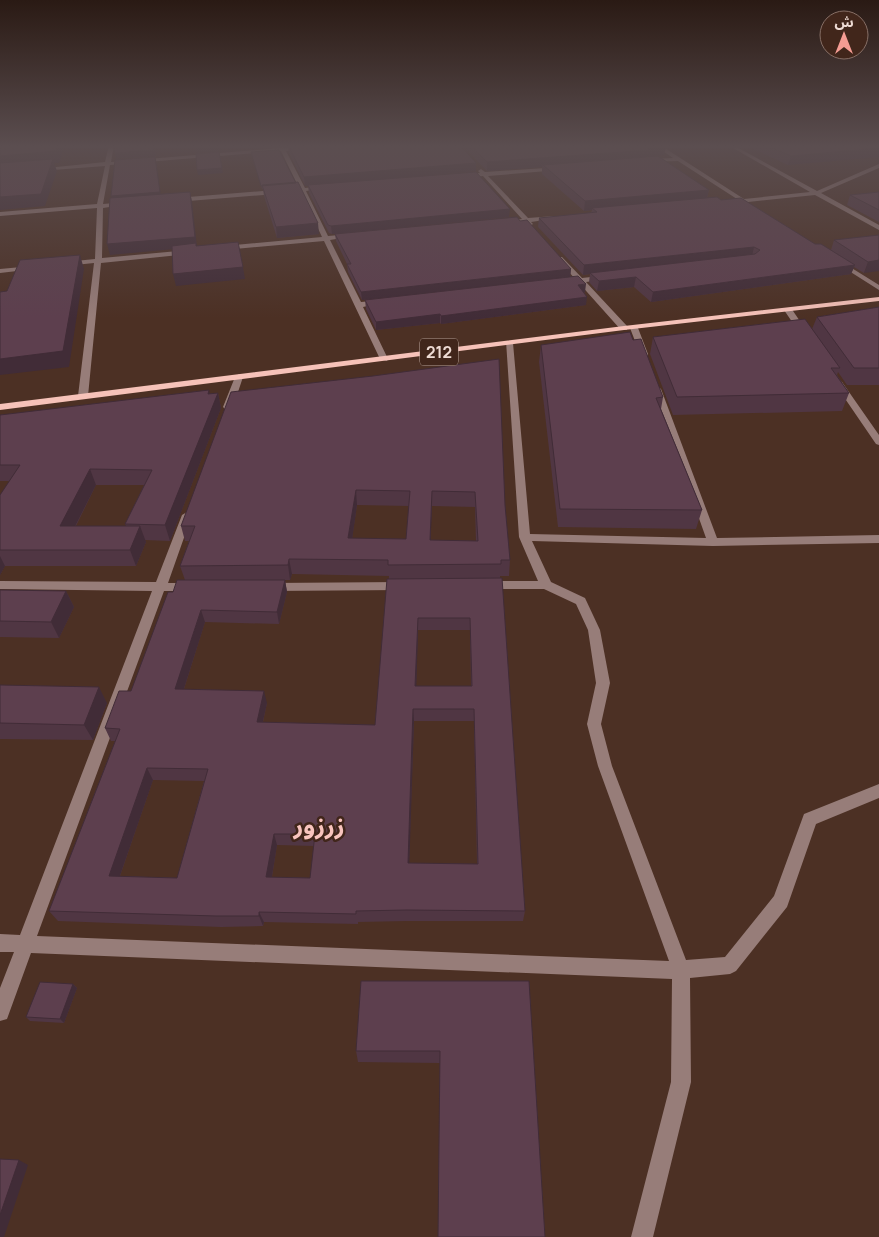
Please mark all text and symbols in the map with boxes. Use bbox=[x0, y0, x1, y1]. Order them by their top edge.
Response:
north arrow bbox=[819, 10, 869, 60]
text: ش bbox=[834, 12, 854, 31]
road number: 212 bbox=[420, 338, 458, 366]
district label: زرزور bbox=[292, 808, 345, 841]

